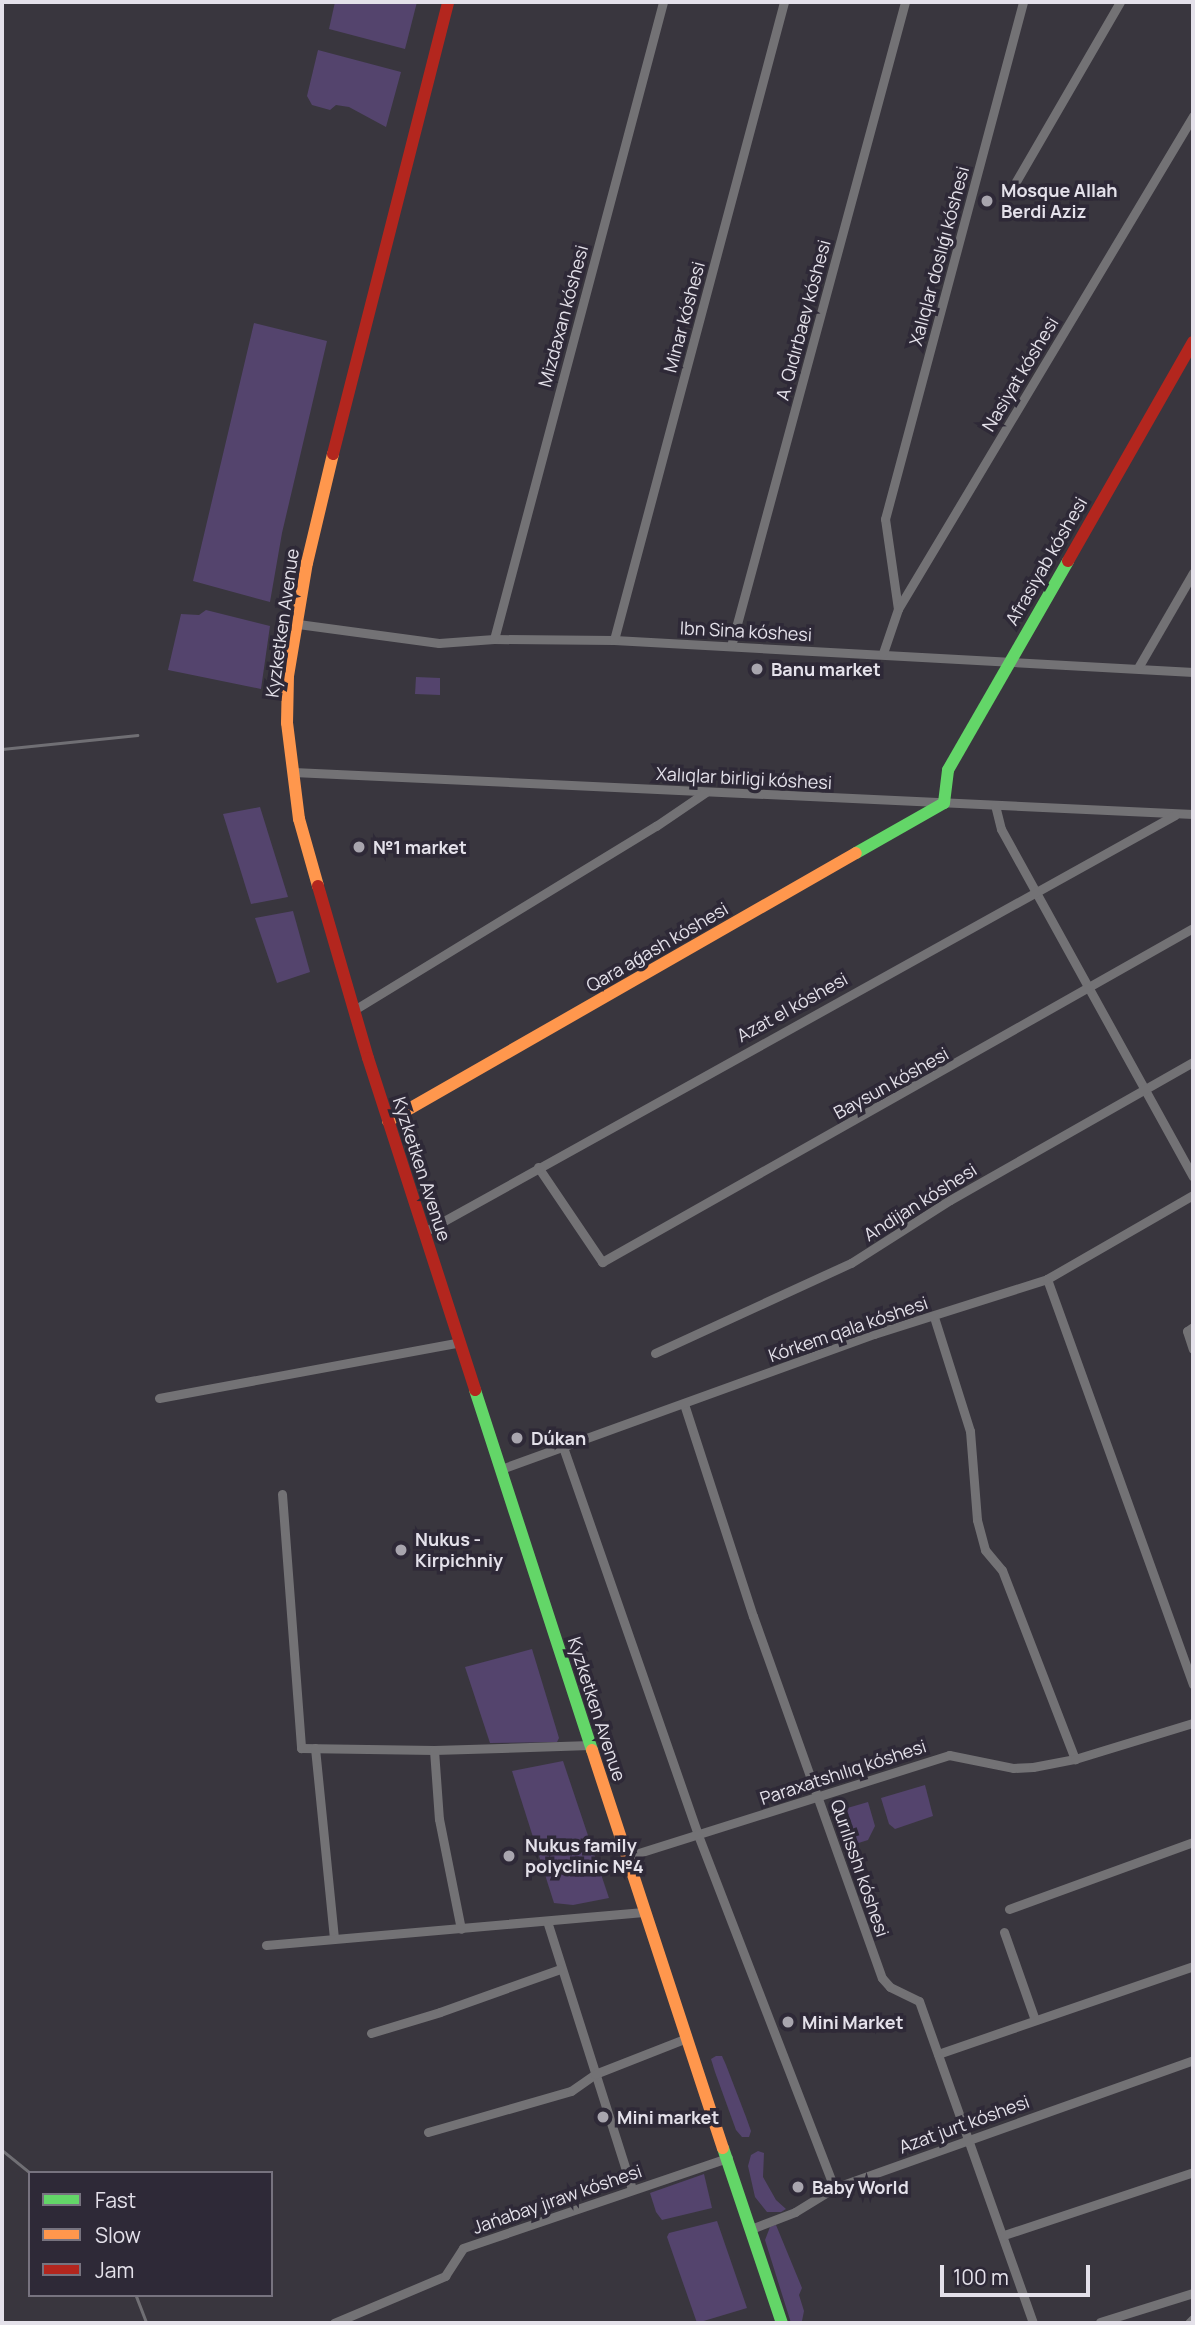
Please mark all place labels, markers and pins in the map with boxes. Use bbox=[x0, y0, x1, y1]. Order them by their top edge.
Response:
place label: Mosque Allah Berdi Aziz bbox=[1001, 180, 1118, 222]
marker: Mosque Allah Berdi Aziz bbox=[979, 193, 995, 209]
place label: Banu market bbox=[771, 658, 881, 680]
marker: Banu market bbox=[749, 661, 765, 677]
place label: №1 market bbox=[373, 836, 467, 858]
marker: №1 market bbox=[351, 839, 367, 855]
place label: Dúkan bbox=[531, 1427, 586, 1449]
marker: Dúkan bbox=[509, 1430, 525, 1446]
place label: Nukus - Kirpichniy bbox=[415, 1529, 503, 1572]
marker: Nukus - Kirpichniy bbox=[393, 1542, 409, 1558]
place label: Nukus family polyclinic №4 bbox=[525, 1835, 644, 1878]
marker: Nukus family polyclinic №4 bbox=[499, 1846, 519, 1866]
place label: Mini Market bbox=[802, 2011, 903, 2033]
marker: Mini Market bbox=[780, 2014, 796, 2030]
place label: Mini market bbox=[617, 2106, 719, 2128]
marker: Mini market bbox=[595, 2109, 611, 2125]
place label: Baby World bbox=[812, 2176, 909, 2198]
marker: Baby World bbox=[790, 2179, 806, 2195]

